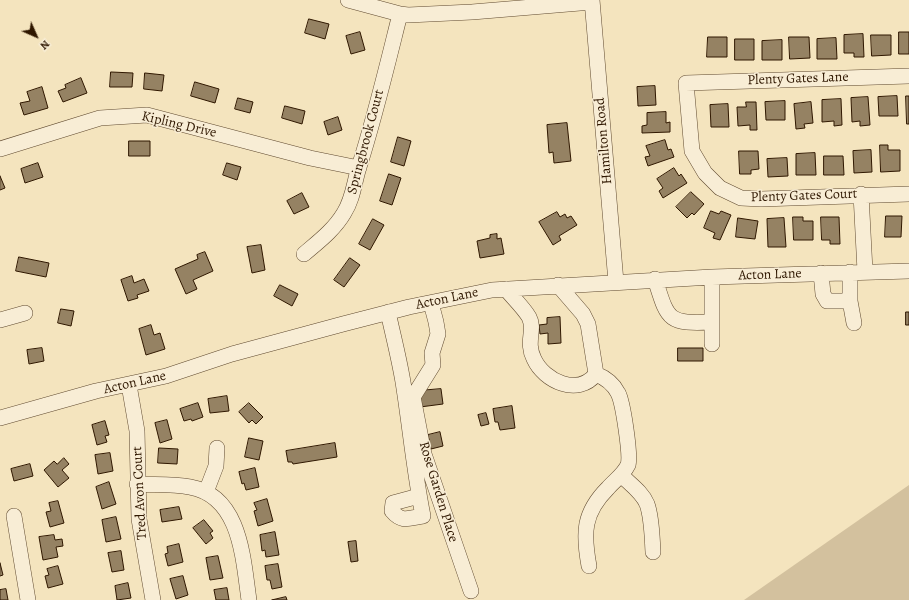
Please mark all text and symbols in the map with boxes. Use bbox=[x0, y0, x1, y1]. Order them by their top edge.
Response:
north arrow bbox=[16, 16, 56, 56]
text: N bbox=[37, 37, 53, 53]
street label: Plenty Gates Lane bbox=[747, 69, 849, 89]
street label: Springbrook Court bbox=[344, 88, 388, 196]
street label: Hamilton Road bbox=[592, 97, 616, 185]
street label: Kipling Drive bbox=[140, 108, 218, 142]
street label: Plenty Gates Court bbox=[750, 186, 858, 206]
street label: Acton Lane bbox=[738, 265, 802, 285]
street label: Acton Lane bbox=[414, 284, 480, 314]
street label: Acton Lane bbox=[102, 368, 168, 398]
street label: Rose Garden Place bbox=[415, 440, 461, 544]
street label: Tred Avon Court bbox=[129, 446, 151, 540]

